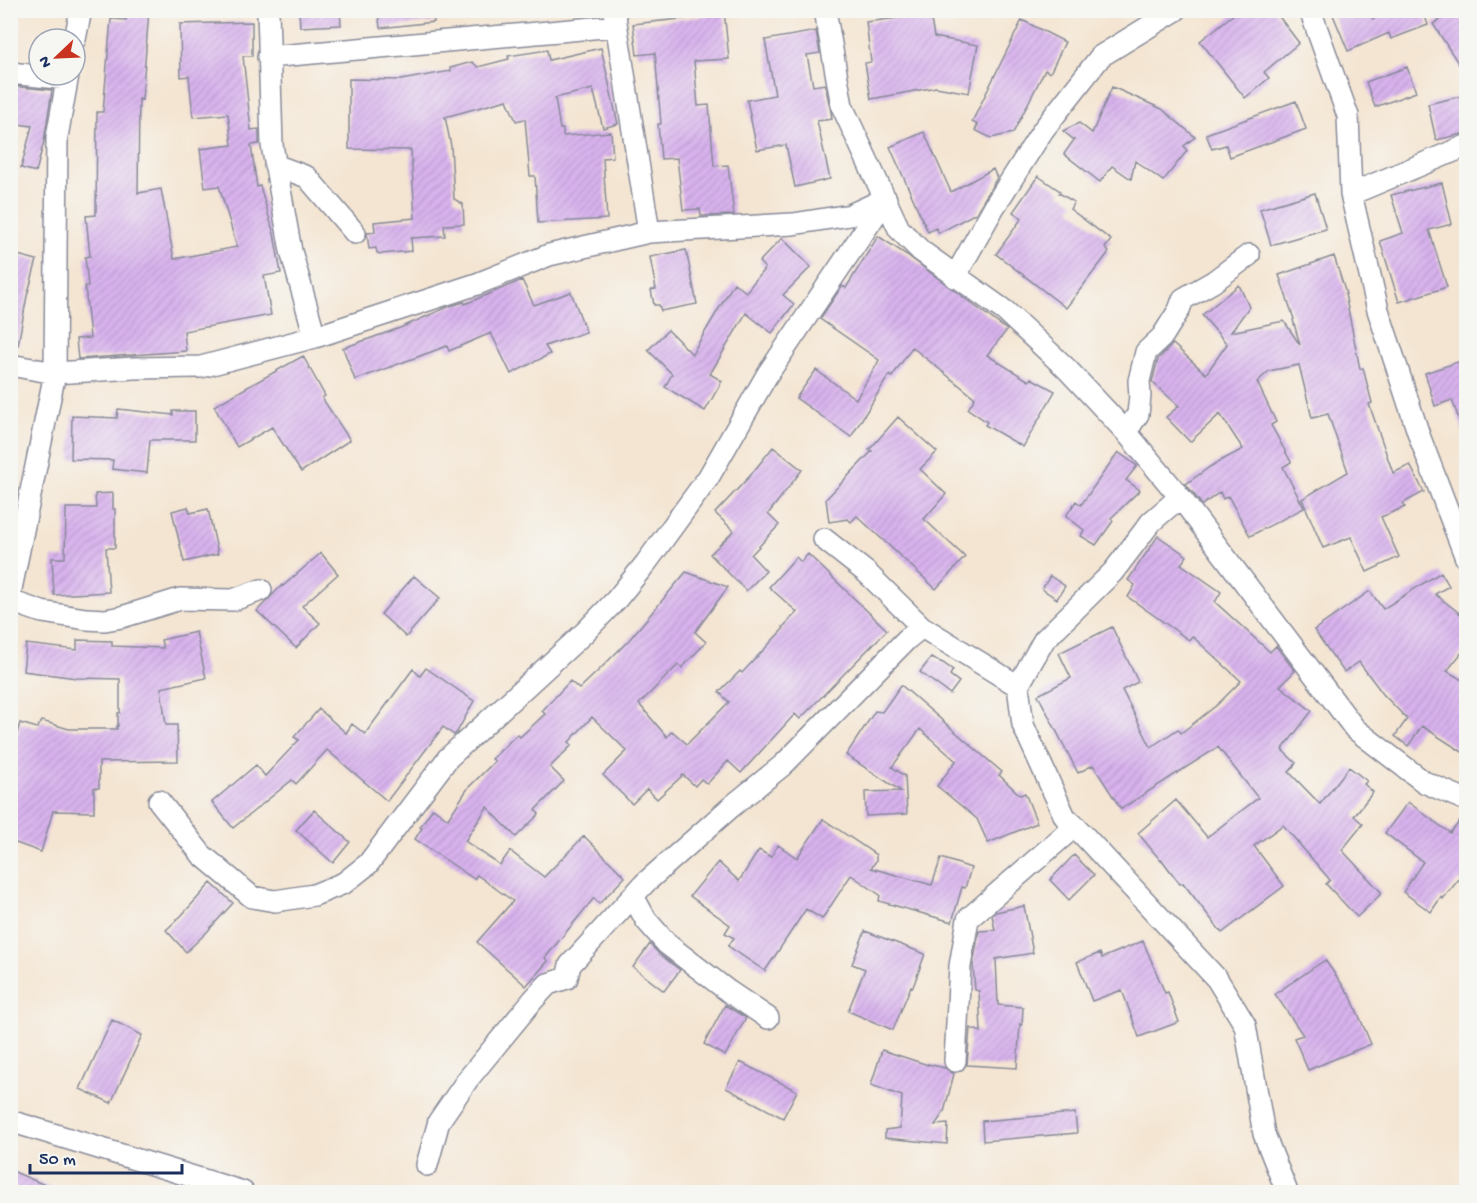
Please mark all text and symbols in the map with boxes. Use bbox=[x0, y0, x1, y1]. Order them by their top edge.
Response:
north arrow bbox=[27, 27, 87, 87]
text: N bbox=[35, 52, 57, 70]
scale bar bbox=[30, 1137, 182, 1175]
text: 50 m bbox=[39, 1150, 76, 1171]

